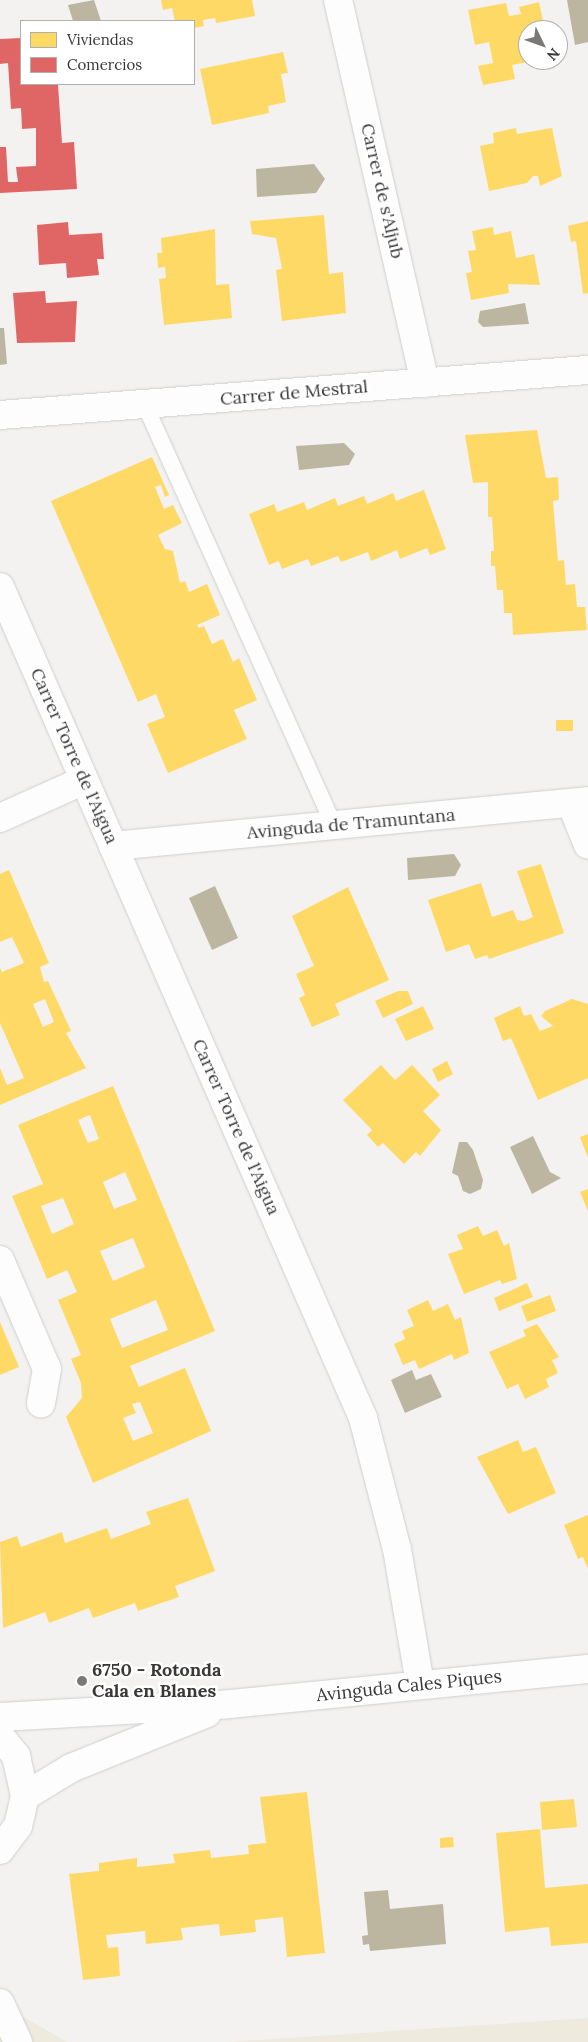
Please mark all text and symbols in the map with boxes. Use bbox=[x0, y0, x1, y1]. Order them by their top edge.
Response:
legend bbox=[20, 20, 195, 85]
north arrow bbox=[518, 20, 568, 70]
text: Viviendas bbox=[67, 30, 133, 49]
text: N bbox=[543, 44, 564, 64]
text: Comercios bbox=[67, 55, 142, 74]
street label: Carrer de s'Aljub bbox=[356, 121, 408, 261]
street label: Carrer de Mestral bbox=[219, 376, 369, 410]
street label: Carrer Torre de l'Aigua bbox=[25, 665, 123, 847]
street label: Avinguda de Tramuntana bbox=[246, 804, 456, 844]
street label: Carrer Torre de l'Aigua bbox=[187, 1036, 285, 1218]
place label: 6750 - Rotonda Cala en Blanes bbox=[92, 1660, 221, 1702]
street label: Avinguda Cales Piques bbox=[315, 1666, 503, 1706]
marker: 6750 - Rotonda Cala en Blanes bbox=[76, 1675, 88, 1687]

